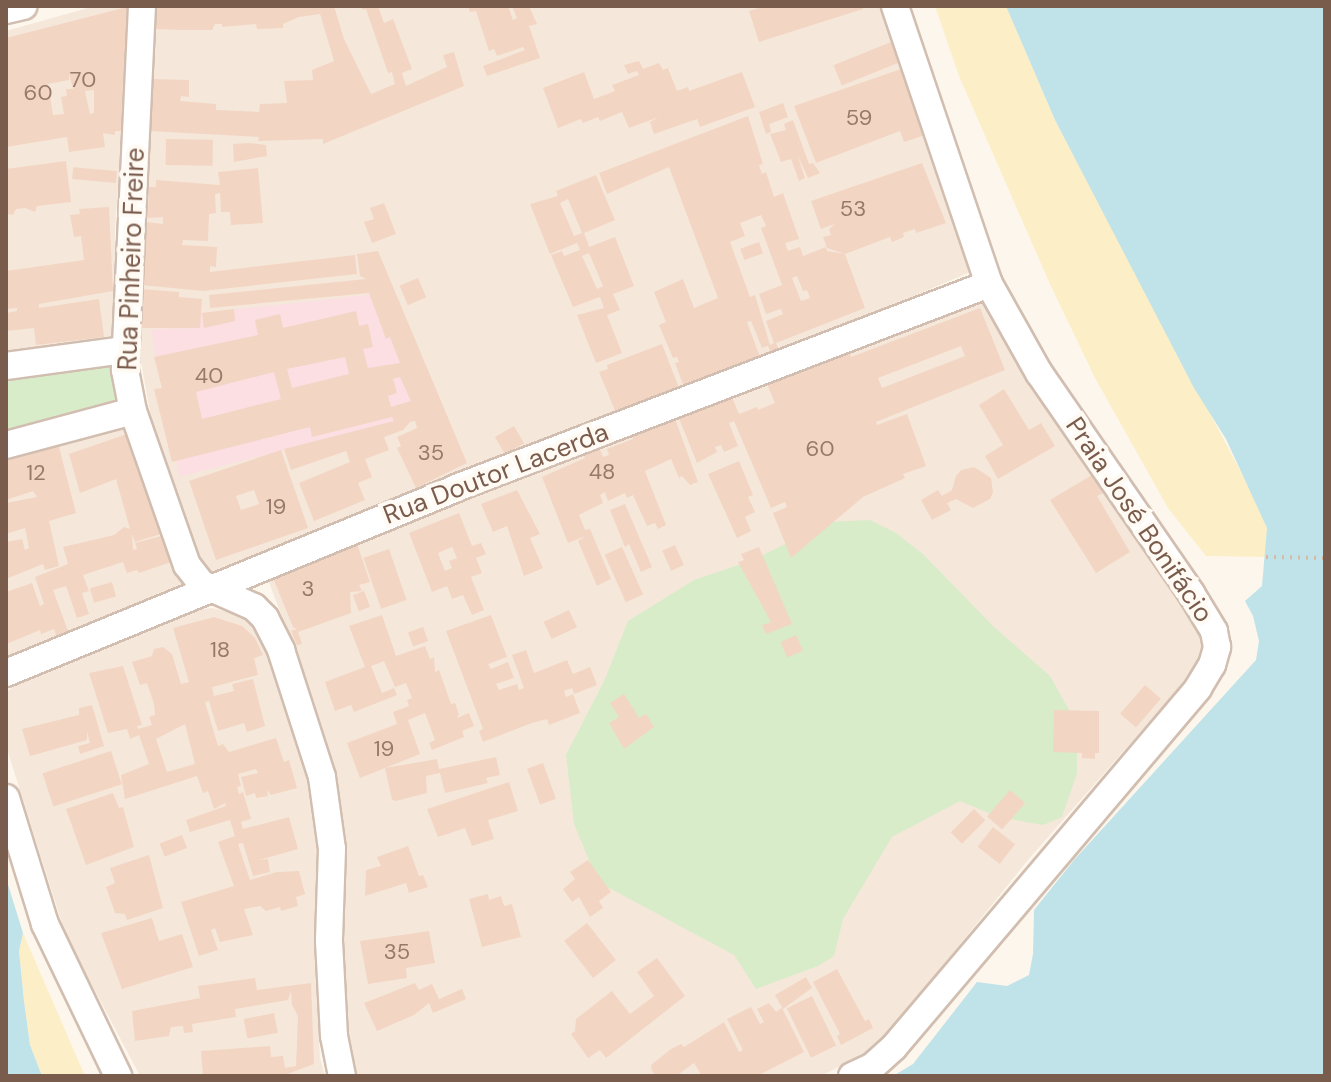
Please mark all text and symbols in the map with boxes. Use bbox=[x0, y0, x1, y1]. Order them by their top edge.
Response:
house number: 70 bbox=[70, 67, 96, 93]
house number: 60 bbox=[24, 80, 52, 106]
house number: 59 bbox=[846, 105, 872, 131]
street label: Rua Pinheiro Freire bbox=[113, 147, 151, 371]
house number: 53 bbox=[840, 196, 866, 222]
house number: 40 bbox=[195, 363, 223, 389]
street label: Praia José Bonifácio bbox=[1059, 412, 1219, 628]
street label: Rua Doutor Lacerda bbox=[379, 417, 613, 531]
house number: 60 bbox=[806, 436, 834, 462]
house number: 35 bbox=[418, 440, 444, 466]
house number: 48 bbox=[589, 459, 615, 485]
house number: 12 bbox=[26, 460, 46, 486]
house number: 19 bbox=[266, 494, 286, 520]
house number: 3 bbox=[301, 576, 315, 602]
house number: 18 bbox=[210, 637, 230, 663]
house number: 19 bbox=[374, 736, 394, 762]
house number: 35 bbox=[384, 939, 410, 965]

